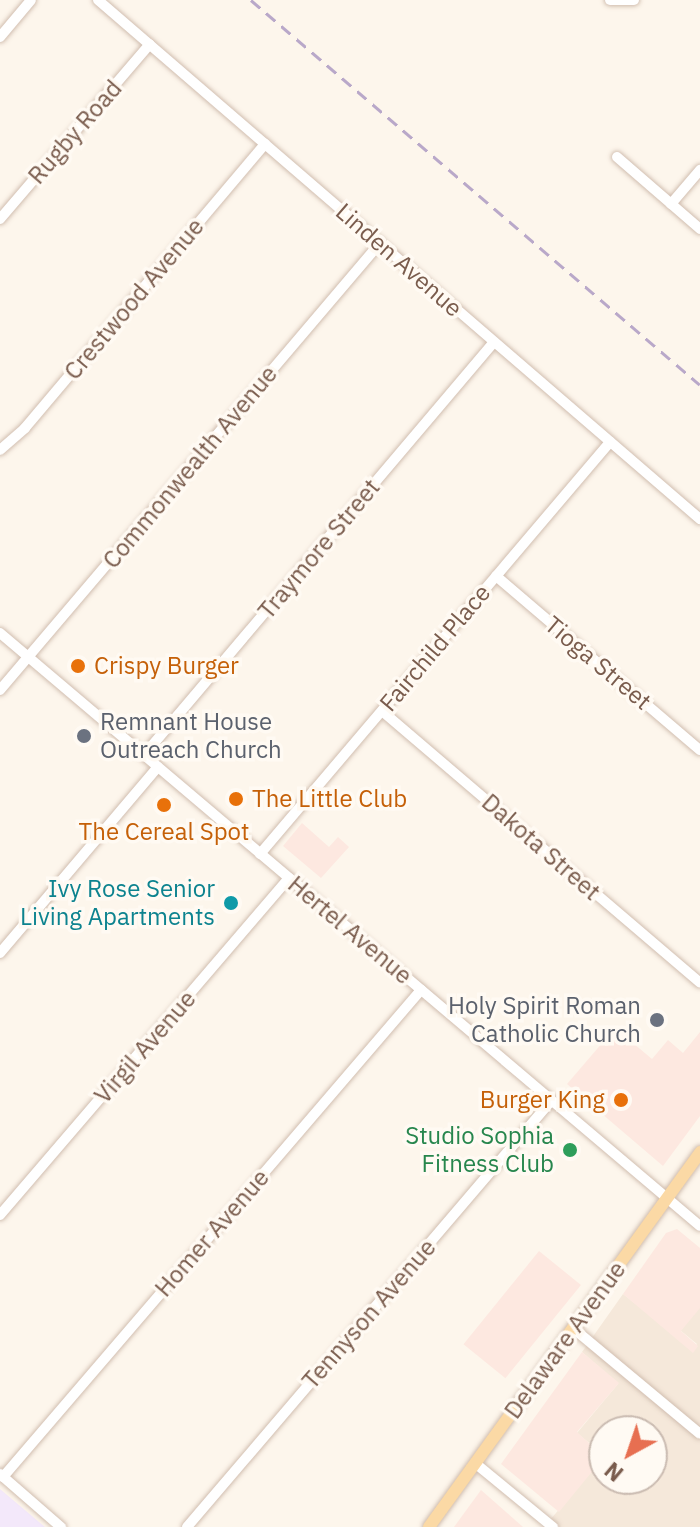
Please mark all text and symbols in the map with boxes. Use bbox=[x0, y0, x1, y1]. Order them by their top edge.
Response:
street label: Rugby Road bbox=[22, 74, 128, 190]
street label: Linden Avenue bbox=[330, 197, 468, 323]
street label: Crestwood Avenue bbox=[58, 213, 210, 385]
street label: Commonwealth Avenue bbox=[97, 360, 283, 574]
street label: Traymore Street bbox=[252, 473, 386, 625]
street label: Fairchild Place bbox=[374, 579, 496, 717]
street label: Tioga Street bbox=[539, 610, 657, 716]
place label: Crispy Burger bbox=[94, 652, 239, 680]
marker: Crispy Burger bbox=[69, 657, 87, 675]
place label: Remnant House Outreach Church bbox=[100, 708, 282, 764]
marker: Remnant House Outreach Church bbox=[75, 727, 93, 745]
place label: The Little Club bbox=[252, 785, 407, 813]
street label: Dakota Street bbox=[476, 788, 606, 906]
marker: The Little Club bbox=[227, 790, 245, 808]
marker: The Cereal Spot bbox=[155, 796, 173, 814]
place label: The Cereal Spot bbox=[79, 818, 249, 846]
street label: Hertel Avenue bbox=[282, 870, 418, 990]
place label: Ivy Rose Senior Living Apartments bbox=[20, 875, 215, 931]
marker: Ivy Rose Senior Living Apartments bbox=[222, 894, 240, 912]
street label: Virgil Avenue bbox=[88, 985, 202, 1109]
place label: Holy Spirit Roman Catholic Church bbox=[448, 992, 641, 1048]
marker: Holy Spirit Roman Catholic Church bbox=[648, 1011, 666, 1029]
place label: Burger King bbox=[480, 1086, 605, 1114]
marker: Burger King bbox=[612, 1091, 630, 1109]
place label: Studio Sophia Fitness Club bbox=[405, 1122, 554, 1178]
marker: Studio Sophia Fitness Club bbox=[561, 1141, 579, 1159]
street label: Homer Avenue bbox=[149, 1163, 275, 1303]
street label: Tennyson Avenue bbox=[296, 1233, 442, 1395]
street label: Delaware Avenue bbox=[498, 1256, 632, 1424]
north arrow bbox=[588, 1415, 668, 1495]
text: N bbox=[598, 1456, 629, 1488]

